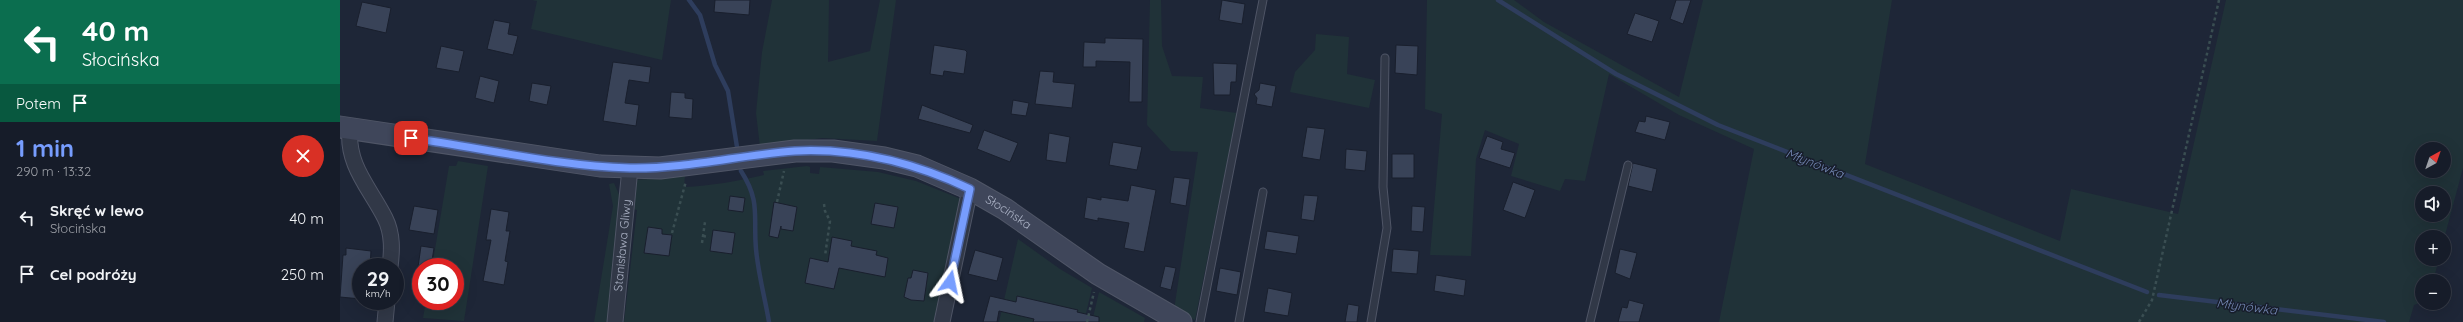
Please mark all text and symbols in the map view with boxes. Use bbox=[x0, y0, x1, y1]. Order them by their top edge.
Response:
text: 40 m bbox=[82, 13, 149, 48]
icon: left bbox=[16, 16, 68, 68]
text: Słocińska bbox=[82, 48, 160, 71]
icon: arrive bbox=[69, 92, 91, 114]
text: Potem bbox=[16, 94, 61, 113]
pin bbox=[394, 121, 428, 155]
icon: arrive bbox=[400, 127, 422, 149]
text: 1 min bbox=[16, 133, 74, 163]
button: close bbox=[282, 135, 324, 177]
north arrow bbox=[2415, 142, 2451, 178]
map controls bbox=[2415, 142, 2451, 310]
water label: Młynówka bbox=[1784, 145, 1847, 182]
text: 290 m · 13:32 bbox=[16, 163, 91, 179]
button: sound bbox=[2415, 186, 2451, 222]
street label: Słocińska bbox=[983, 191, 1034, 232]
street label: Stanisława Gliwy bbox=[610, 199, 634, 292]
text: Skręć w lewo bbox=[50, 201, 144, 220]
icon: left bbox=[16, 207, 38, 229]
text: 40 m bbox=[289, 209, 324, 228]
text: Słocińska bbox=[50, 220, 106, 236]
button: + bbox=[2415, 230, 2451, 266]
speed limit sign: 30 bbox=[412, 258, 464, 310]
position arrow bbox=[929, 261, 971, 303]
icon: arrive bbox=[16, 263, 38, 285]
text: Cel podróży bbox=[50, 265, 137, 284]
text: 250 m bbox=[281, 265, 324, 284]
text: 29 bbox=[367, 266, 389, 291]
button: − bbox=[2415, 274, 2451, 310]
text: km/h bbox=[365, 287, 391, 300]
water label: Młynówka bbox=[2216, 294, 2279, 318]

